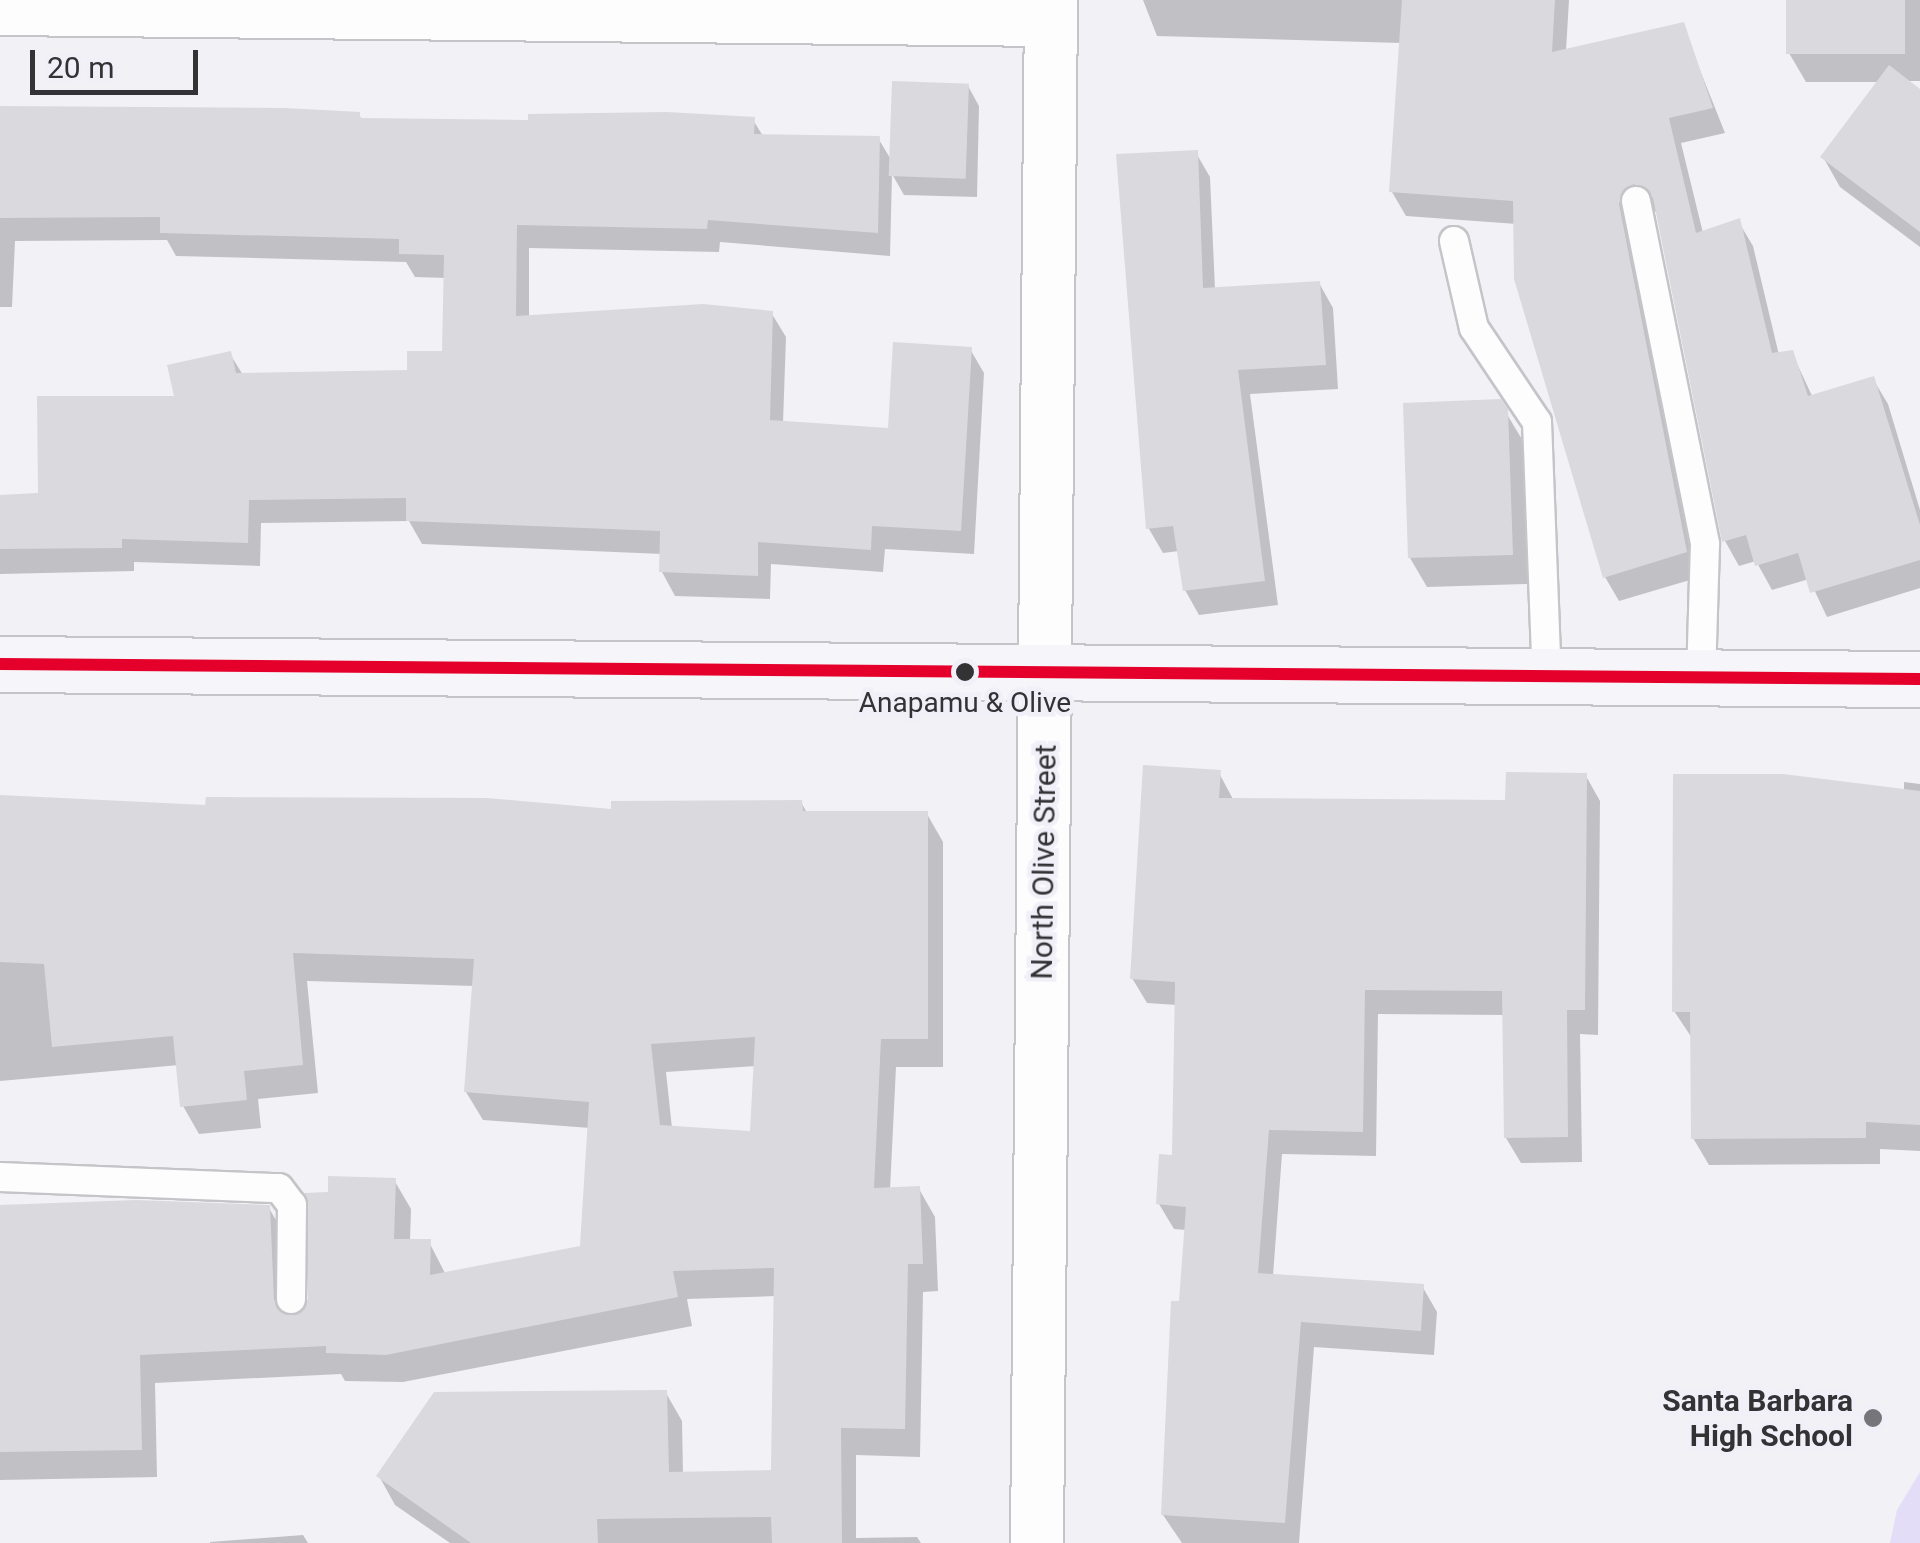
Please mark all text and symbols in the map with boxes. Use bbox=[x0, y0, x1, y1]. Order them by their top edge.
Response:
scale bar bbox=[35, 30, 202, 92]
text: 20 m bbox=[47, 50, 114, 85]
marker: Anapamu & Olive bbox=[955, 662, 975, 682]
place label: Anapamu & Olive bbox=[859, 686, 1071, 720]
street label: North Olive Street bbox=[1024, 744, 1064, 980]
place label: Santa Barbara High School bbox=[1662, 1383, 1853, 1454]
marker: Santa Barbara High School bbox=[1862, 1407, 1884, 1429]

